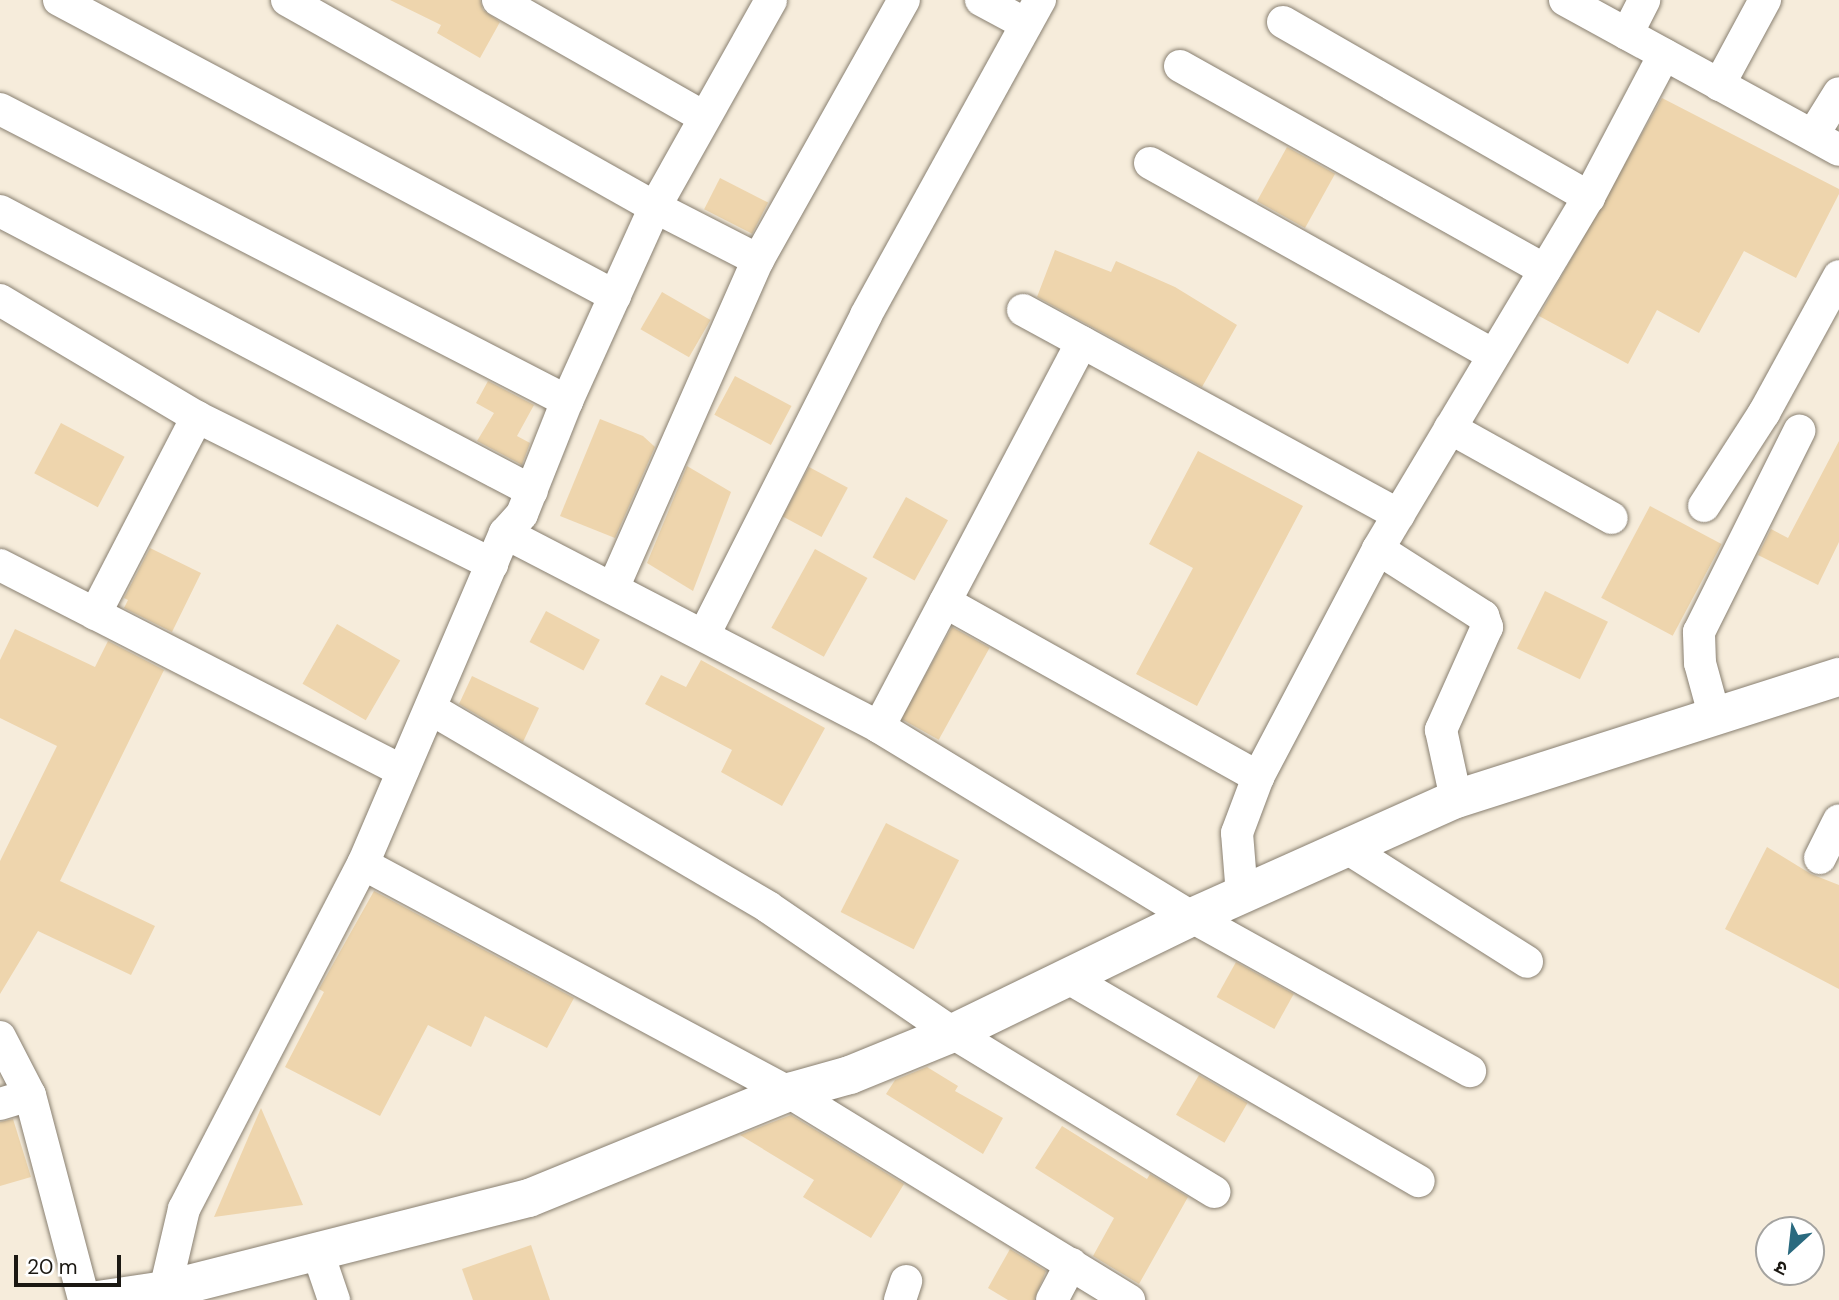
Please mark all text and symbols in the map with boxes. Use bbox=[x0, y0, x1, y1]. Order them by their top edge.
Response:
north arrow bbox=[1755, 1216, 1825, 1286]
scale bar bbox=[18, 1240, 124, 1284]
text: 20 m bbox=[27, 1253, 78, 1281]
text: उ bbox=[1771, 1255, 1792, 1282]

